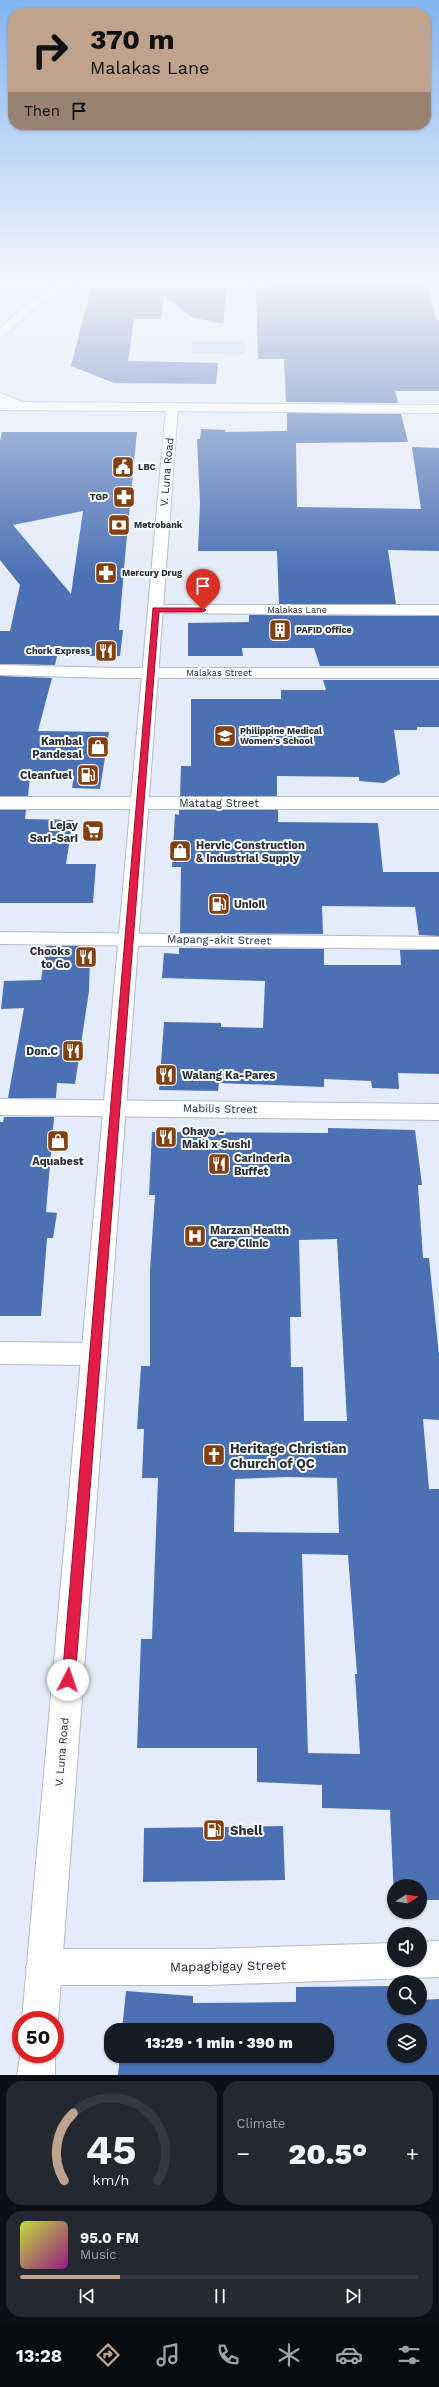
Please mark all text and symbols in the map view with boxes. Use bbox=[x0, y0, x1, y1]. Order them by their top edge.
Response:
text: 370 m bbox=[90, 23, 175, 56]
icon: right bbox=[24, 24, 76, 76]
text: Malakas Lane bbox=[90, 57, 209, 78]
icon: arrive bbox=[68, 100, 90, 122]
text: Then bbox=[24, 102, 60, 120]
street label: V. Luna Road bbox=[158, 437, 176, 507]
public building icon: LBC bbox=[110, 454, 136, 480]
place label: LBC bbox=[138, 462, 156, 472]
pharmacy icon: TGP bbox=[111, 484, 137, 510]
place label: TGP bbox=[90, 492, 108, 502]
bank icon: Metrobank bbox=[106, 512, 132, 538]
place label: Metrobank bbox=[134, 520, 183, 530]
pharmacy icon: Mercury Drug bbox=[93, 560, 119, 586]
place label: Mercury Drug bbox=[122, 568, 183, 578]
pin bbox=[186, 569, 220, 610]
icon: arrive bbox=[192, 575, 214, 597]
street label: Malakas Lane bbox=[267, 605, 327, 615]
building icon: PAFID Office bbox=[267, 617, 293, 643]
place label: PAFID Office bbox=[296, 625, 352, 635]
restaurant icon: Chork Express bbox=[93, 638, 119, 664]
place label: Chork Express bbox=[26, 646, 90, 656]
street label: Malakas Street bbox=[186, 668, 252, 678]
school or university icon: Philippine Medical Women's School bbox=[212, 723, 238, 749]
place label: Philippine Medical Women's School bbox=[240, 726, 322, 746]
shop icon: Kambal Pandesal bbox=[85, 734, 111, 760]
place label: Kambal Pandesal bbox=[32, 735, 82, 761]
fuel station icon: Cleanfuel bbox=[75, 762, 101, 788]
place label: Cleanfuel bbox=[20, 769, 72, 782]
street label: Matatag Street bbox=[179, 797, 259, 810]
supermarket icon: Lejay Sari-Sari bbox=[80, 818, 106, 844]
place label: Lejay Sari-Sari bbox=[30, 819, 79, 845]
shop icon: Hervic Construction & Industrial Supply bbox=[167, 838, 193, 864]
place label: Hervic Construction & Industrial Supply bbox=[196, 839, 305, 865]
fuel station icon: Unioil bbox=[206, 891, 232, 917]
place label: Unioil bbox=[234, 898, 266, 911]
street label: Mapang-akit Street bbox=[167, 933, 271, 947]
restaurant icon: Chooks to Go bbox=[73, 944, 99, 970]
place label: Chooks to Go bbox=[30, 945, 70, 971]
restaurant icon: Don.C bbox=[60, 1038, 86, 1064]
place label: Don.C bbox=[26, 1045, 58, 1058]
restaurant icon: Walang Ka-Pares bbox=[153, 1062, 179, 1088]
place label: Walang Ka-Pares bbox=[182, 1069, 275, 1082]
street label: Mabilis Street bbox=[183, 1102, 258, 1116]
restaurant icon: Ohayo - Maki x Sushi bbox=[153, 1124, 179, 1150]
place label: Ohayo - Maki x Sushi bbox=[182, 1125, 251, 1151]
shop icon: Aquabest bbox=[45, 1128, 71, 1154]
restaurant icon: Carinderia Buffet bbox=[206, 1151, 232, 1177]
place label: Carinderia Buffet bbox=[234, 1152, 291, 1178]
place label: Aquabest bbox=[32, 1155, 84, 1168]
hospital icon: Marzan Health Care Clinic bbox=[182, 1223, 208, 1249]
place label: Marzan Health Care Clinic bbox=[210, 1224, 289, 1250]
place label: Heritage Christian Church of QC bbox=[230, 1441, 347, 1471]
church icon: Heritage Christian Church of QC bbox=[201, 1442, 227, 1468]
position arrow bbox=[47, 1659, 89, 1701]
street label: V. Luna Road bbox=[53, 1717, 71, 1787]
fuel station icon: Shell bbox=[201, 1817, 227, 1843]
place label: Shell bbox=[230, 1823, 263, 1838]
north arrow bbox=[387, 1879, 427, 1919]
map controls bbox=[387, 1879, 427, 2063]
button: sound bbox=[387, 1927, 427, 1967]
street label: Mapagbigay Street bbox=[170, 1957, 287, 1975]
button: search bbox=[387, 1975, 427, 2015]
speed limit sign: 50 bbox=[12, 2011, 64, 2063]
button: layers bbox=[387, 2023, 427, 2063]
text: 13:29 · 1 min · 390 m bbox=[145, 2034, 293, 2052]
text: Climate bbox=[237, 2116, 285, 2131]
text: 45 bbox=[86, 2125, 137, 2174]
text: 20.5° bbox=[288, 2136, 367, 2171]
text: − bbox=[237, 2141, 250, 2166]
text: + bbox=[406, 2141, 419, 2166]
text: km/h bbox=[93, 2172, 130, 2188]
text: 95.0 FM bbox=[80, 2229, 139, 2247]
text: Music bbox=[80, 2247, 117, 2262]
icon: previous bbox=[76, 2285, 98, 2307]
icon: pause bbox=[209, 2285, 231, 2307]
icon: next bbox=[342, 2285, 364, 2307]
icon: directions bbox=[94, 2341, 122, 2369]
icon: music bbox=[154, 2341, 182, 2369]
icon: phone bbox=[214, 2341, 242, 2369]
icon: climate bbox=[275, 2341, 303, 2369]
icon: car bbox=[335, 2341, 363, 2369]
icon: filters bbox=[395, 2341, 423, 2369]
text: 13:28 bbox=[16, 2345, 62, 2366]

